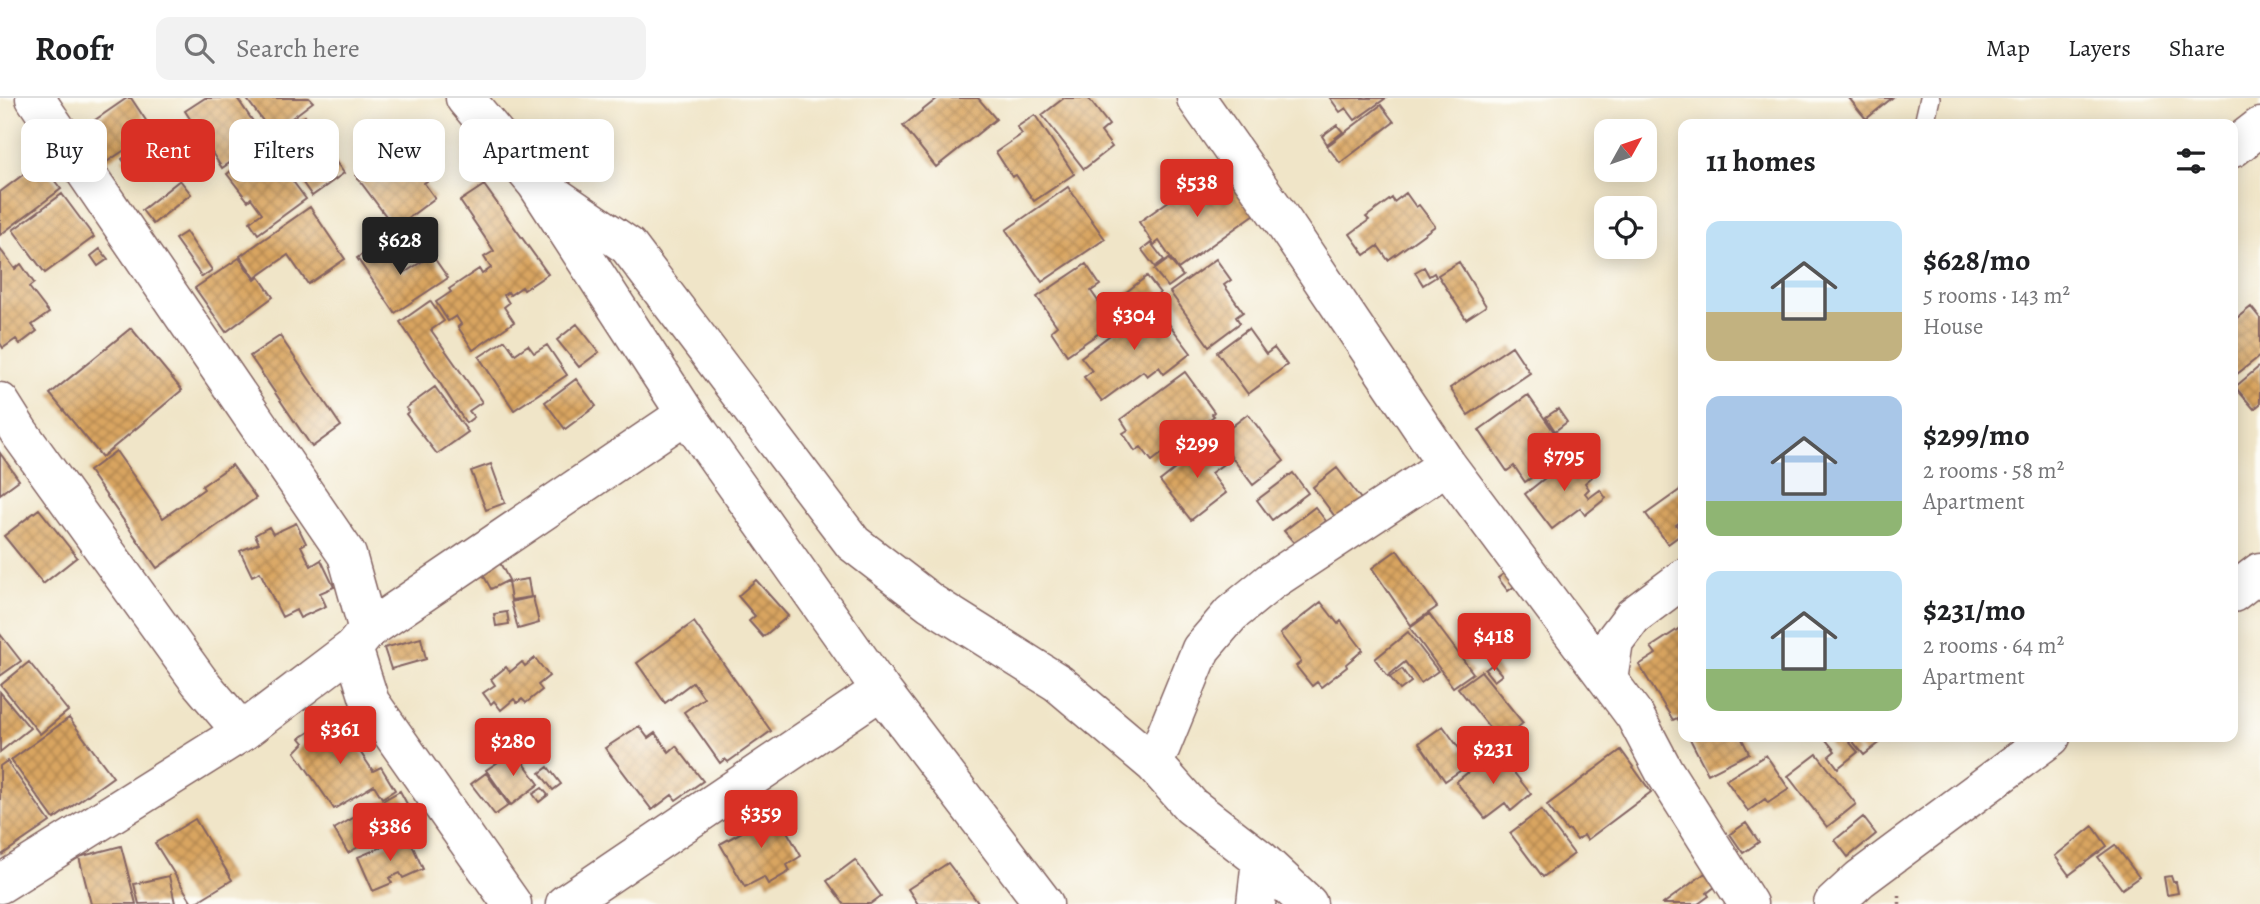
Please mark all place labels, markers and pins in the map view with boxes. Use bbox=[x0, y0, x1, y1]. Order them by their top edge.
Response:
pin: $538 bbox=[1156, 159, 1238, 219]
pin: $628 bbox=[359, 218, 441, 277]
pin: $304 bbox=[1093, 292, 1175, 352]
pin: $299 bbox=[1156, 420, 1238, 480]
pin: $795 bbox=[1523, 434, 1605, 493]
pin: $418 bbox=[1453, 614, 1535, 673]
pin: $361 bbox=[299, 706, 381, 766]
pin: $280 bbox=[472, 718, 554, 778]
pin: $231 bbox=[1452, 726, 1534, 786]
pin: $359 bbox=[720, 790, 802, 850]
pin: $386 bbox=[349, 804, 431, 863]

